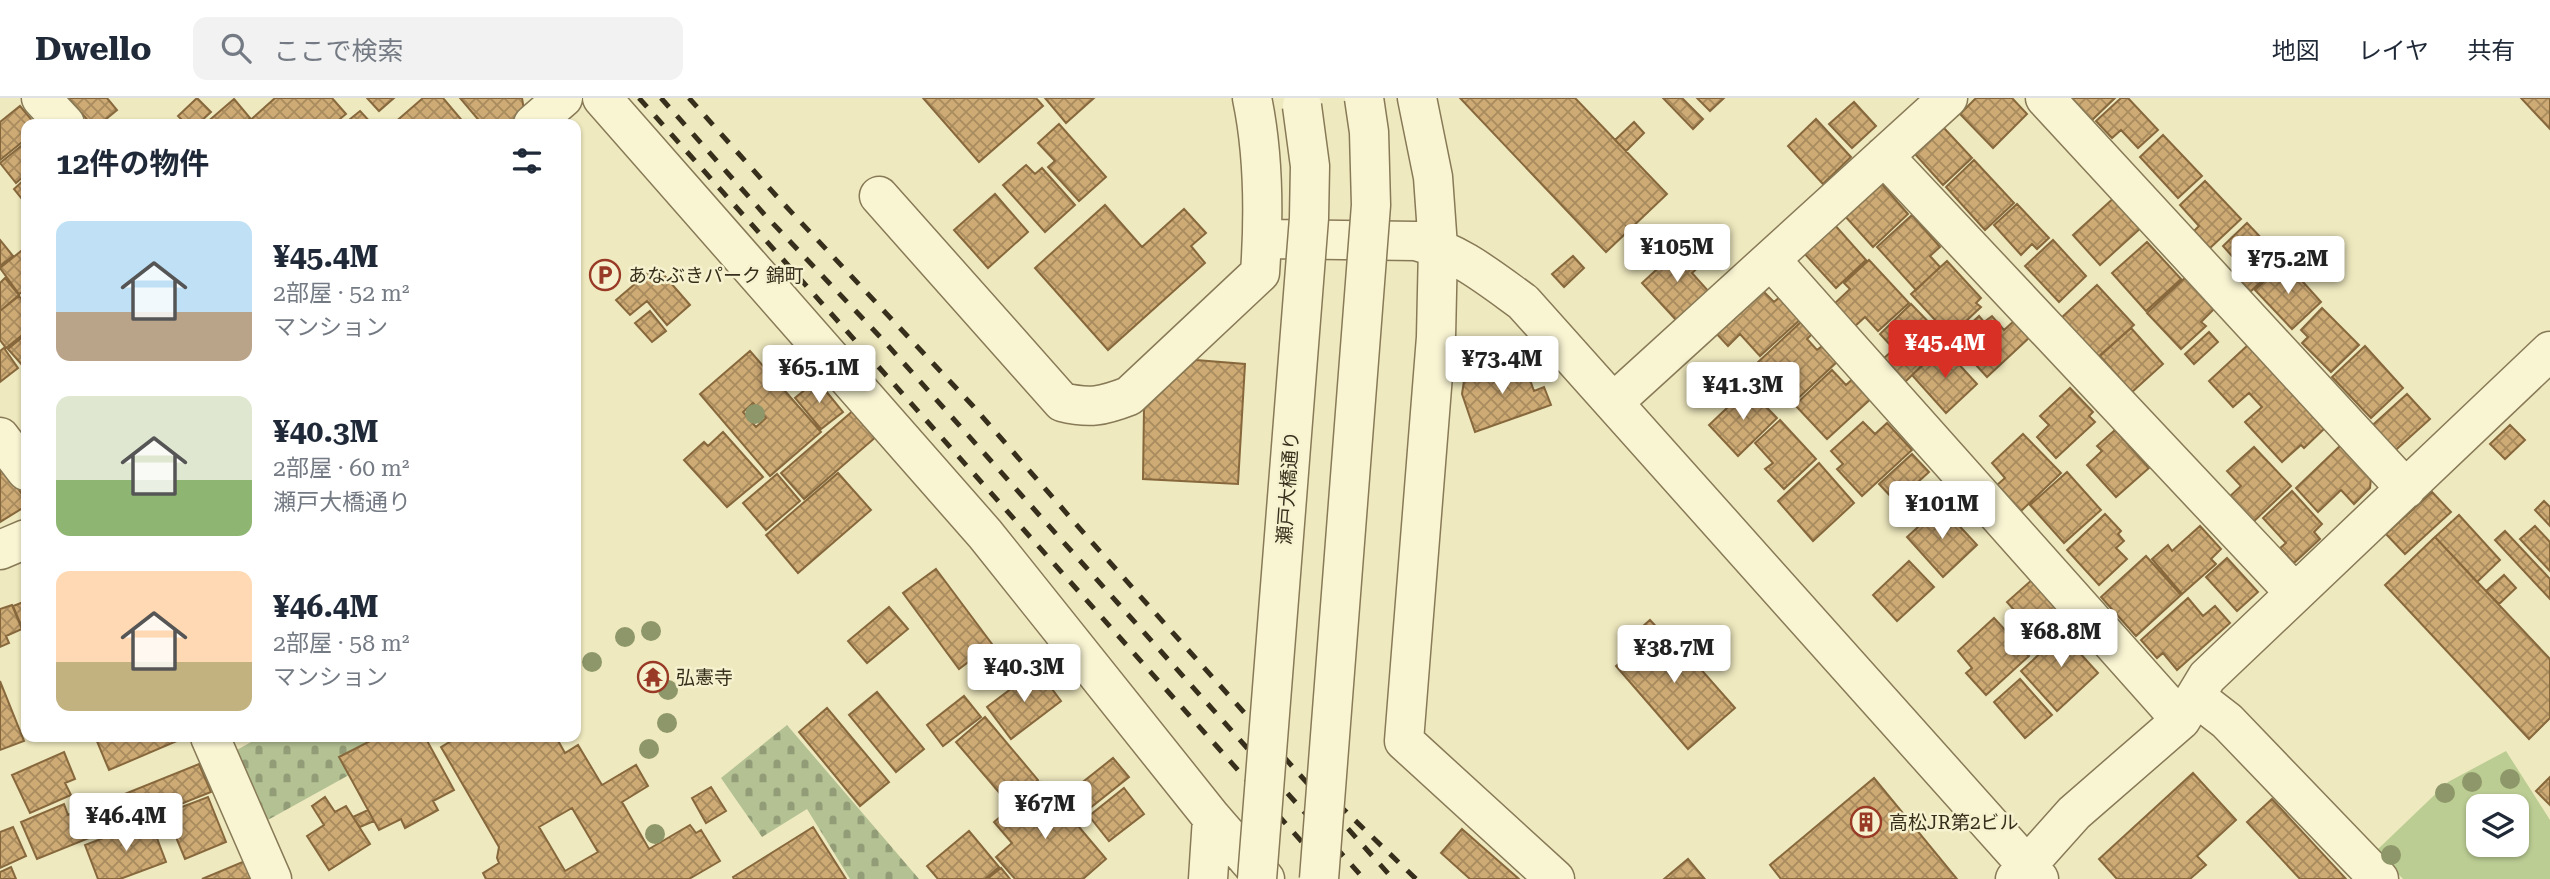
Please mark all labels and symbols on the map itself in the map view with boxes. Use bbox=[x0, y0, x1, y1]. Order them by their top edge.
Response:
pin: ¥105M bbox=[1628, 225, 1726, 284]
pin: ¥75.2M bbox=[2231, 236, 2345, 296]
parking icon: あなぶきパーク 錦町 bbox=[588, 258, 622, 292]
place label: あなぶきパーク 錦町 bbox=[628, 264, 804, 287]
pin: ¥45.4M bbox=[1888, 320, 2002, 380]
pin: ¥73.4M bbox=[1445, 336, 1559, 396]
pin: ¥65.1M bbox=[762, 345, 876, 405]
pin: ¥41.3M bbox=[1686, 362, 1800, 422]
street label: 瀬戸大橋通り bbox=[1273, 430, 1303, 546]
pin: ¥101M bbox=[1893, 482, 1991, 541]
pin: ¥68.8M bbox=[2004, 610, 2118, 669]
pin: ¥38.7M bbox=[1617, 626, 1731, 685]
pin: ¥40.3M bbox=[967, 644, 1081, 704]
temple icon: 弘憲寺 bbox=[636, 660, 670, 694]
place label: 弘憲寺 bbox=[676, 666, 733, 689]
pin: ¥67M bbox=[1004, 782, 1086, 841]
pin: ¥46.4M bbox=[69, 794, 183, 853]
building icon: 高松JR第2ビル bbox=[1849, 805, 1883, 839]
place label: 高松JR第2ビル bbox=[1889, 811, 2019, 834]

